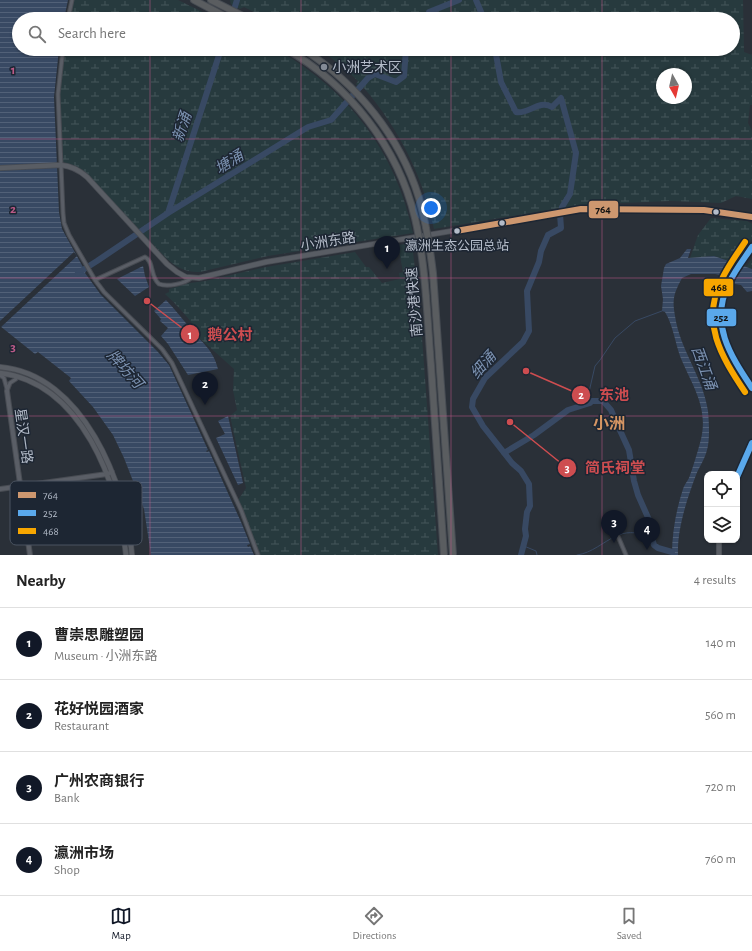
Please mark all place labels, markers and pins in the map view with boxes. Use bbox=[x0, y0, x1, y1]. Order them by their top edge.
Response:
place label: 小洲艺术区 bbox=[332, 59, 402, 75]
marker: 小洲艺术区 bbox=[319, 62, 329, 72]
unlabelled marker bbox=[711, 207, 721, 217]
unlabelled marker bbox=[497, 218, 507, 228]
marker: 瀛洲生态公园总站 bbox=[452, 226, 462, 236]
pin: 1 bbox=[374, 236, 400, 269]
place label: 瀛洲生态公园总站 bbox=[405, 238, 509, 253]
callout: 鹅公村 bbox=[180, 321, 261, 348]
pin: 2 bbox=[192, 372, 218, 405]
callout: 东池 bbox=[571, 381, 637, 408]
callout: 简氏祠堂 bbox=[557, 454, 653, 481]
pin: 3 bbox=[601, 510, 627, 543]
pin: 4 bbox=[634, 517, 660, 550]

